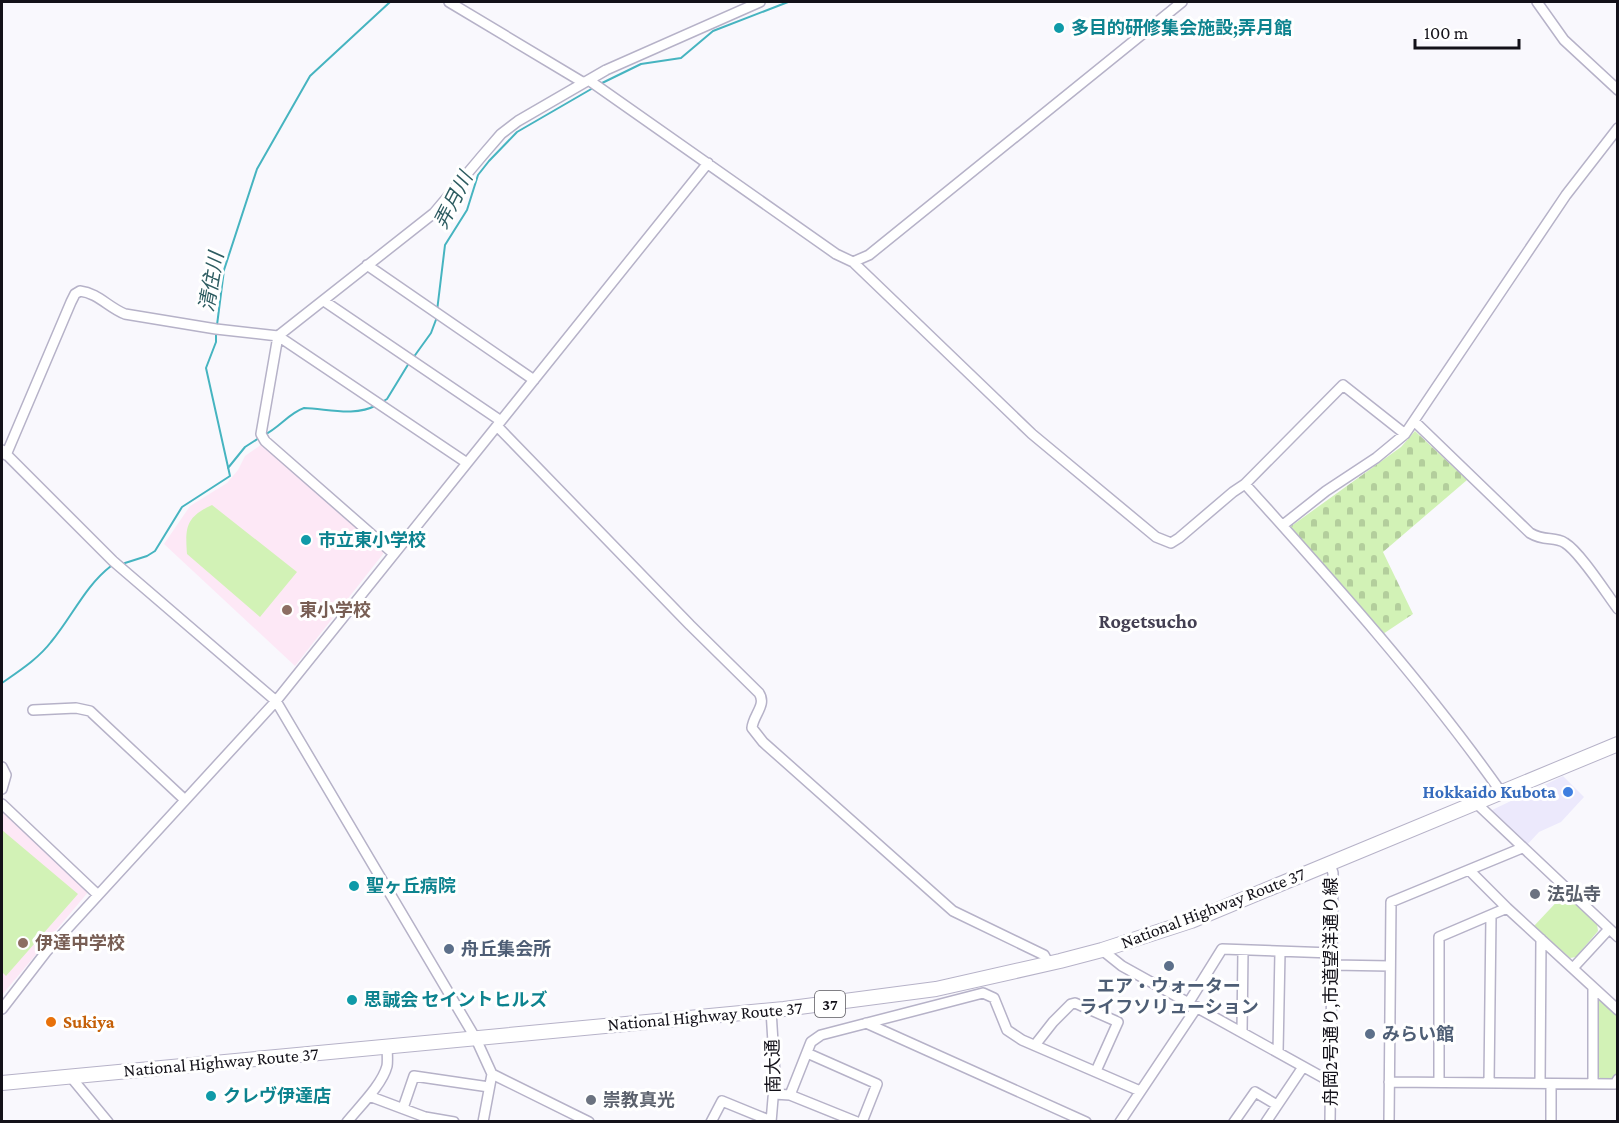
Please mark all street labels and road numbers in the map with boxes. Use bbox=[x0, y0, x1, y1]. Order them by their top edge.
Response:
street label: National Highway Route 37 bbox=[1118, 864, 1308, 952]
street label: 舟岡2号通り,市道望洋通り線 bbox=[1321, 878, 1341, 1106]
road number: 37 bbox=[815, 991, 845, 1017]
street label: National Highway Route 37 bbox=[607, 998, 803, 1034]
street label: 南大通 bbox=[763, 1039, 783, 1093]
street label: National Highway Route 37 bbox=[123, 1044, 319, 1080]

